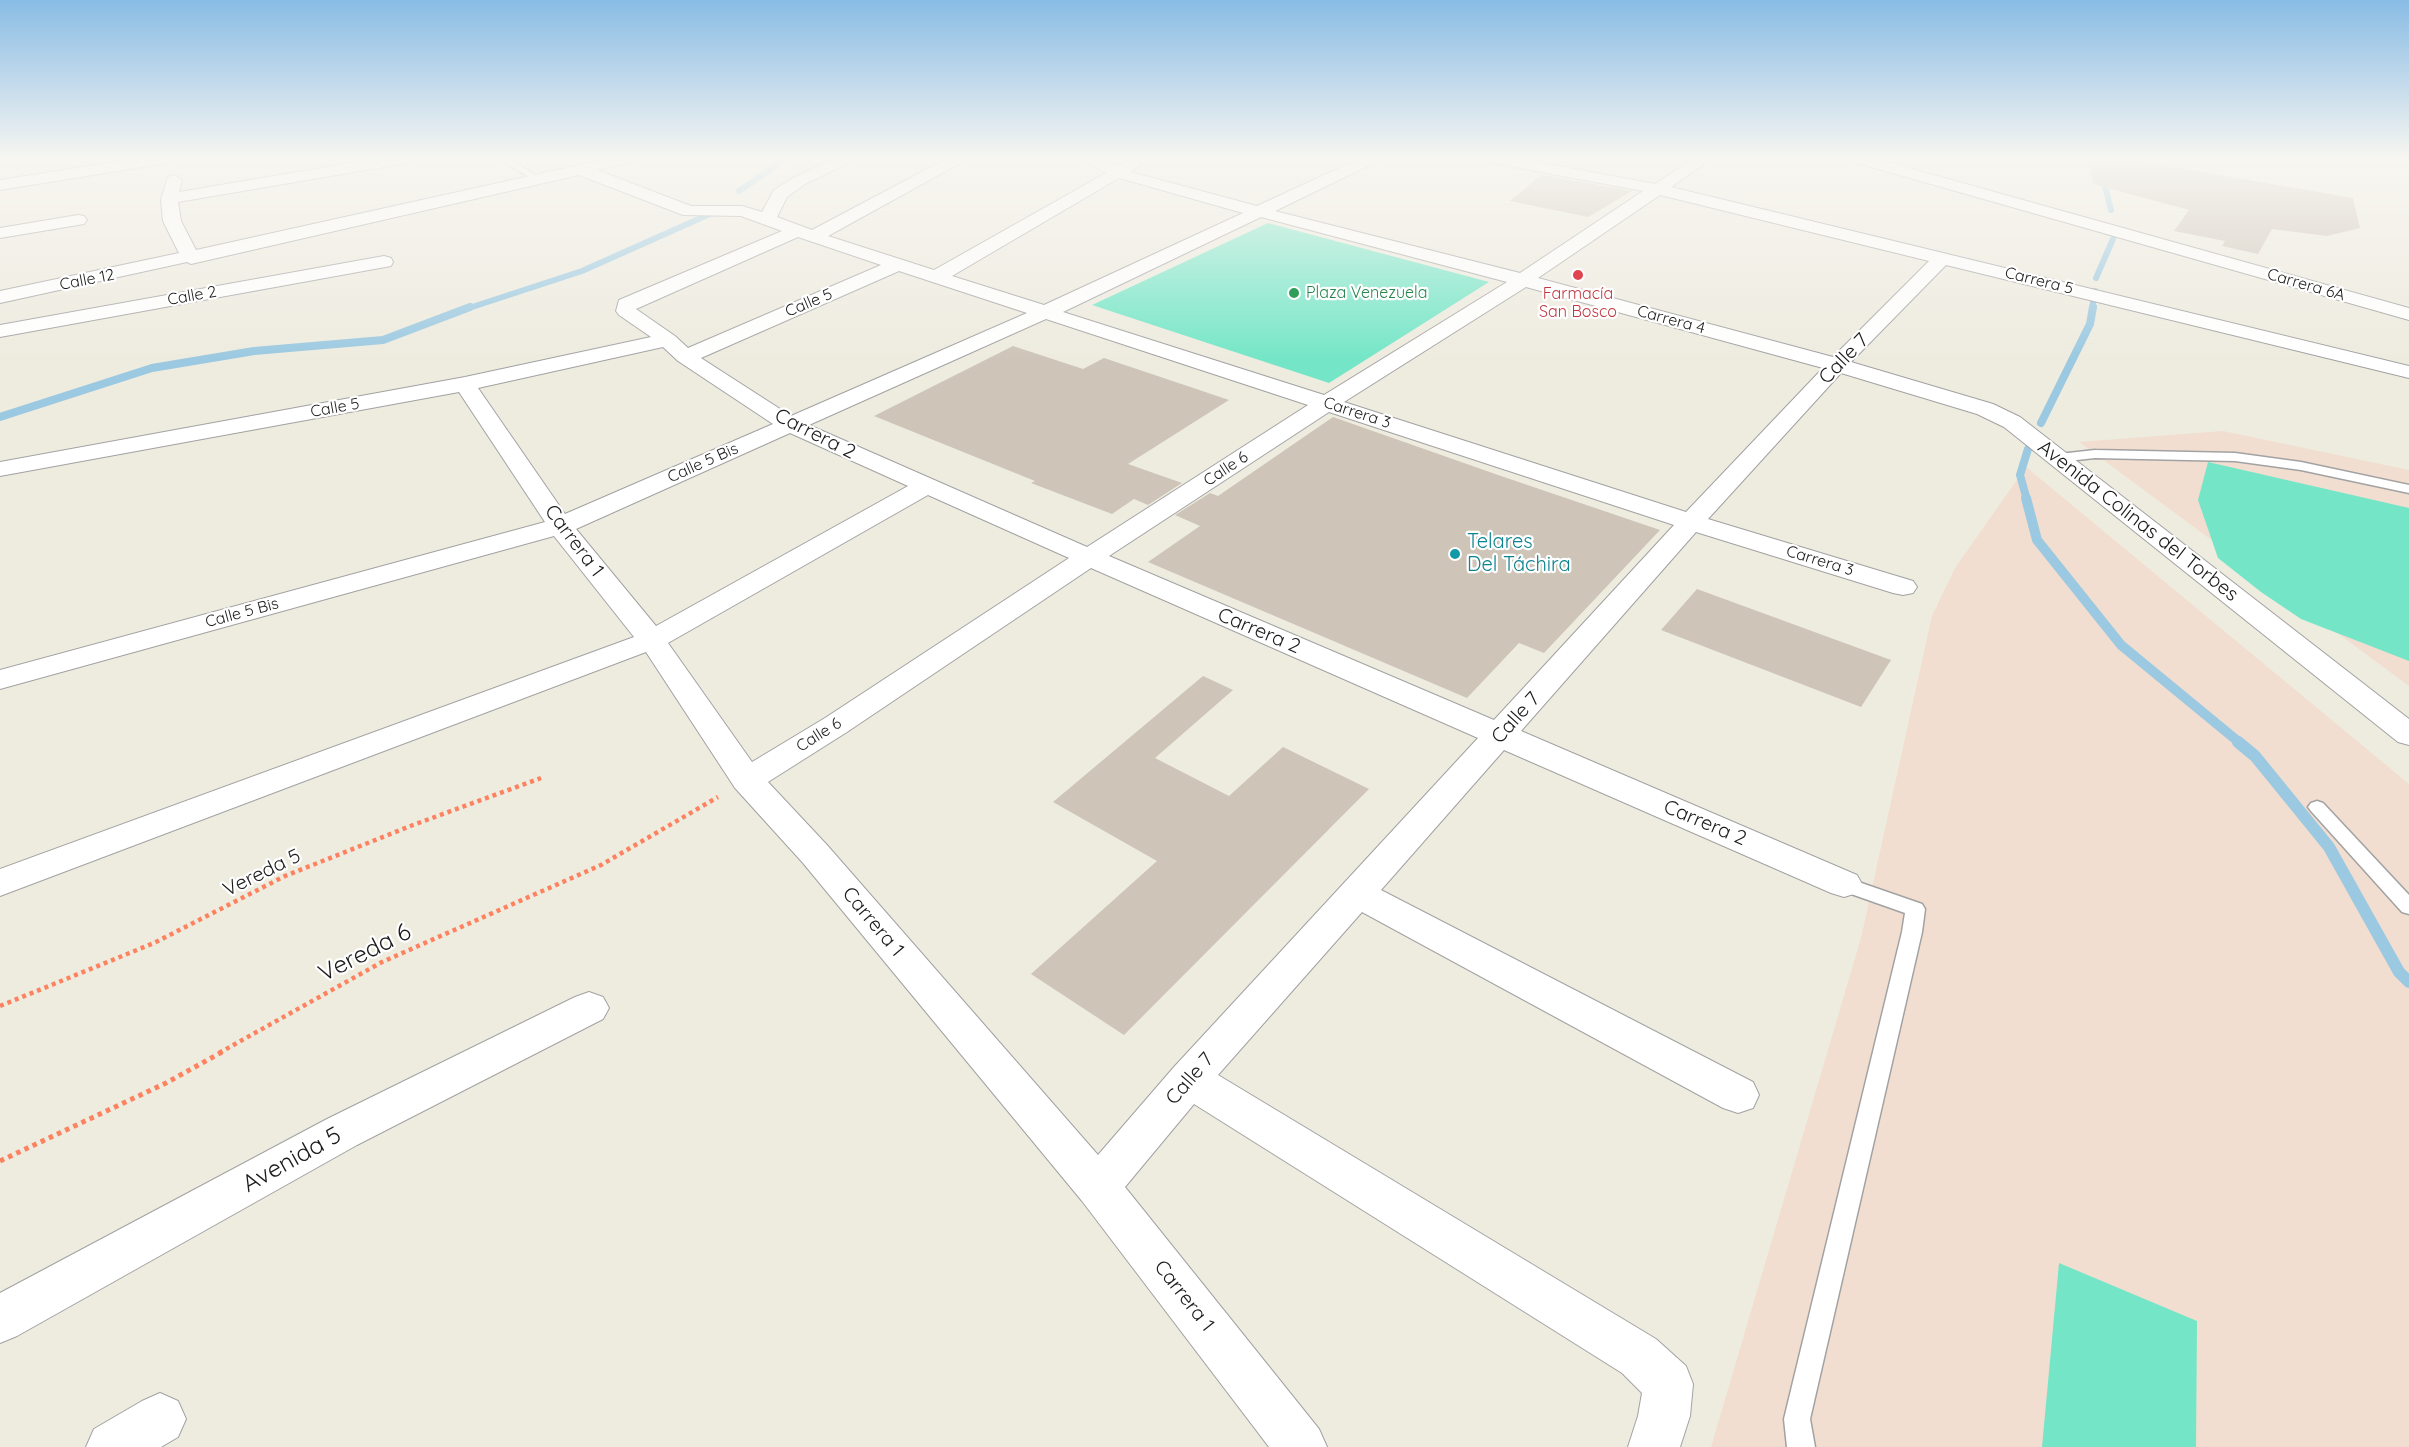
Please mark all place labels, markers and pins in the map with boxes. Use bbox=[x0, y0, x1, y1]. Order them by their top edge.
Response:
marker: Farmacía San Bosco bbox=[1571, 268, 1585, 282]
place label: Plaza Venezuela bbox=[1306, 283, 1427, 303]
place label: Farmacía San Bosco bbox=[1539, 284, 1617, 322]
marker: Plaza Venezuela bbox=[1287, 286, 1301, 300]
place label: Telares Del Táchira bbox=[1467, 530, 1571, 577]
marker: Telares Del Táchira bbox=[1448, 547, 1462, 561]

